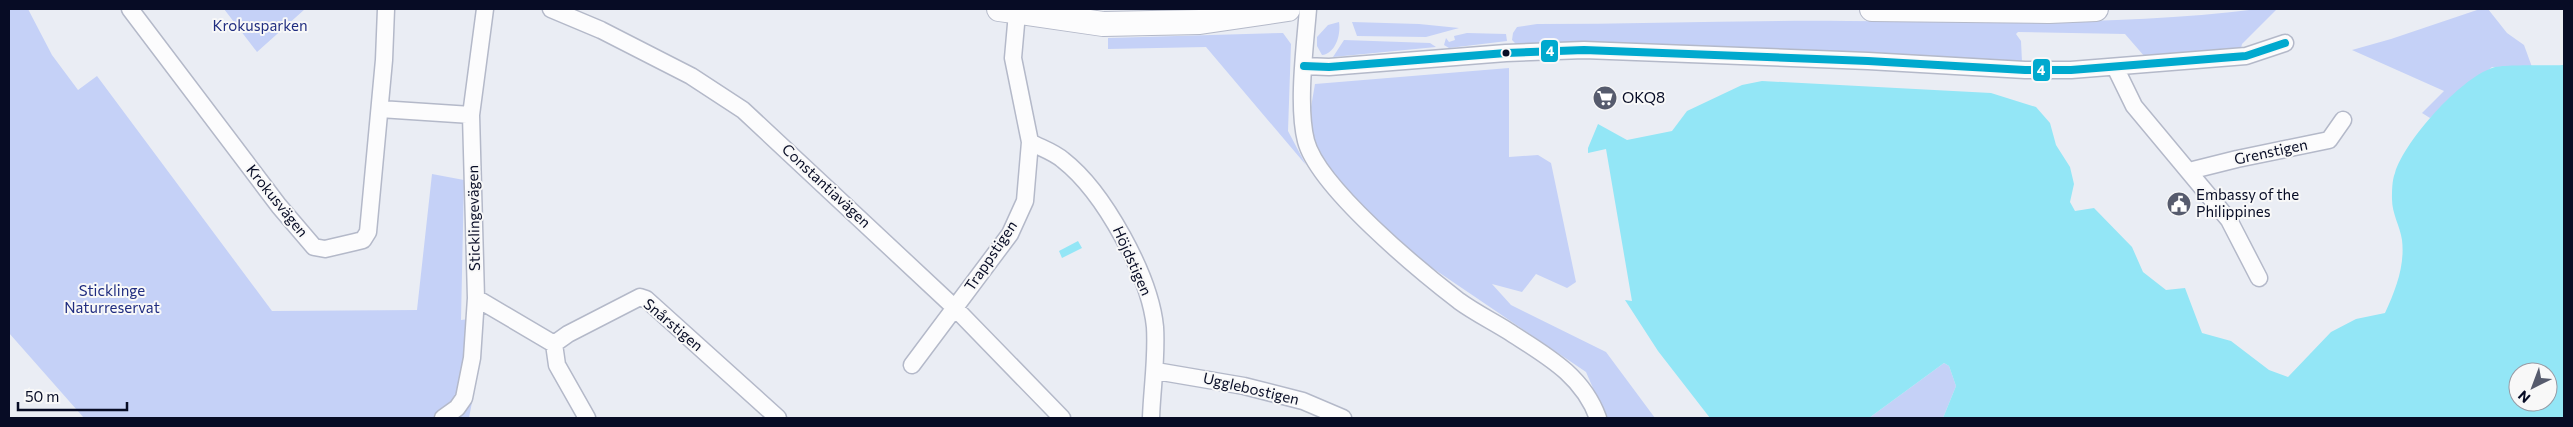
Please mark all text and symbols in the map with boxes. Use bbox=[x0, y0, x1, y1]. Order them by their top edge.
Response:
park label: Krokusparken bbox=[212, 16, 308, 34]
line badge: 4 bbox=[1540, 39, 1559, 63]
text: 4 bbox=[1546, 42, 1555, 59]
unlabelled marker bbox=[1501, 48, 1511, 58]
line badge: 4 bbox=[2032, 58, 2051, 82]
text: 4 bbox=[2037, 61, 2046, 78]
supermarket icon: OKQ8 bbox=[1592, 85, 1618, 111]
place label: OKQ8 bbox=[1622, 88, 1665, 106]
street label: Grenstigen bbox=[2232, 134, 2309, 168]
street label: Constantiavägen bbox=[779, 140, 875, 231]
street label: Krokusvägen bbox=[243, 161, 312, 240]
street label: Sticklingevägen bbox=[463, 165, 483, 271]
place label: Embassy of the Philippines bbox=[2196, 185, 2299, 220]
public building icon: Embassy of the Philippines bbox=[2166, 191, 2192, 217]
street label: Trappstigen bbox=[960, 217, 1020, 294]
street label: Höjdstigen bbox=[1110, 223, 1156, 298]
park label: Sticklinge Naturreservat bbox=[64, 281, 160, 316]
street label: Snårstigen bbox=[640, 294, 707, 354]
north arrow bbox=[2508, 362, 2558, 412]
street label: Ugglebostigen bbox=[1202, 368, 1301, 408]
scale bar bbox=[18, 380, 126, 412]
text: 50 m bbox=[25, 387, 59, 405]
text: N bbox=[2514, 387, 2534, 407]

